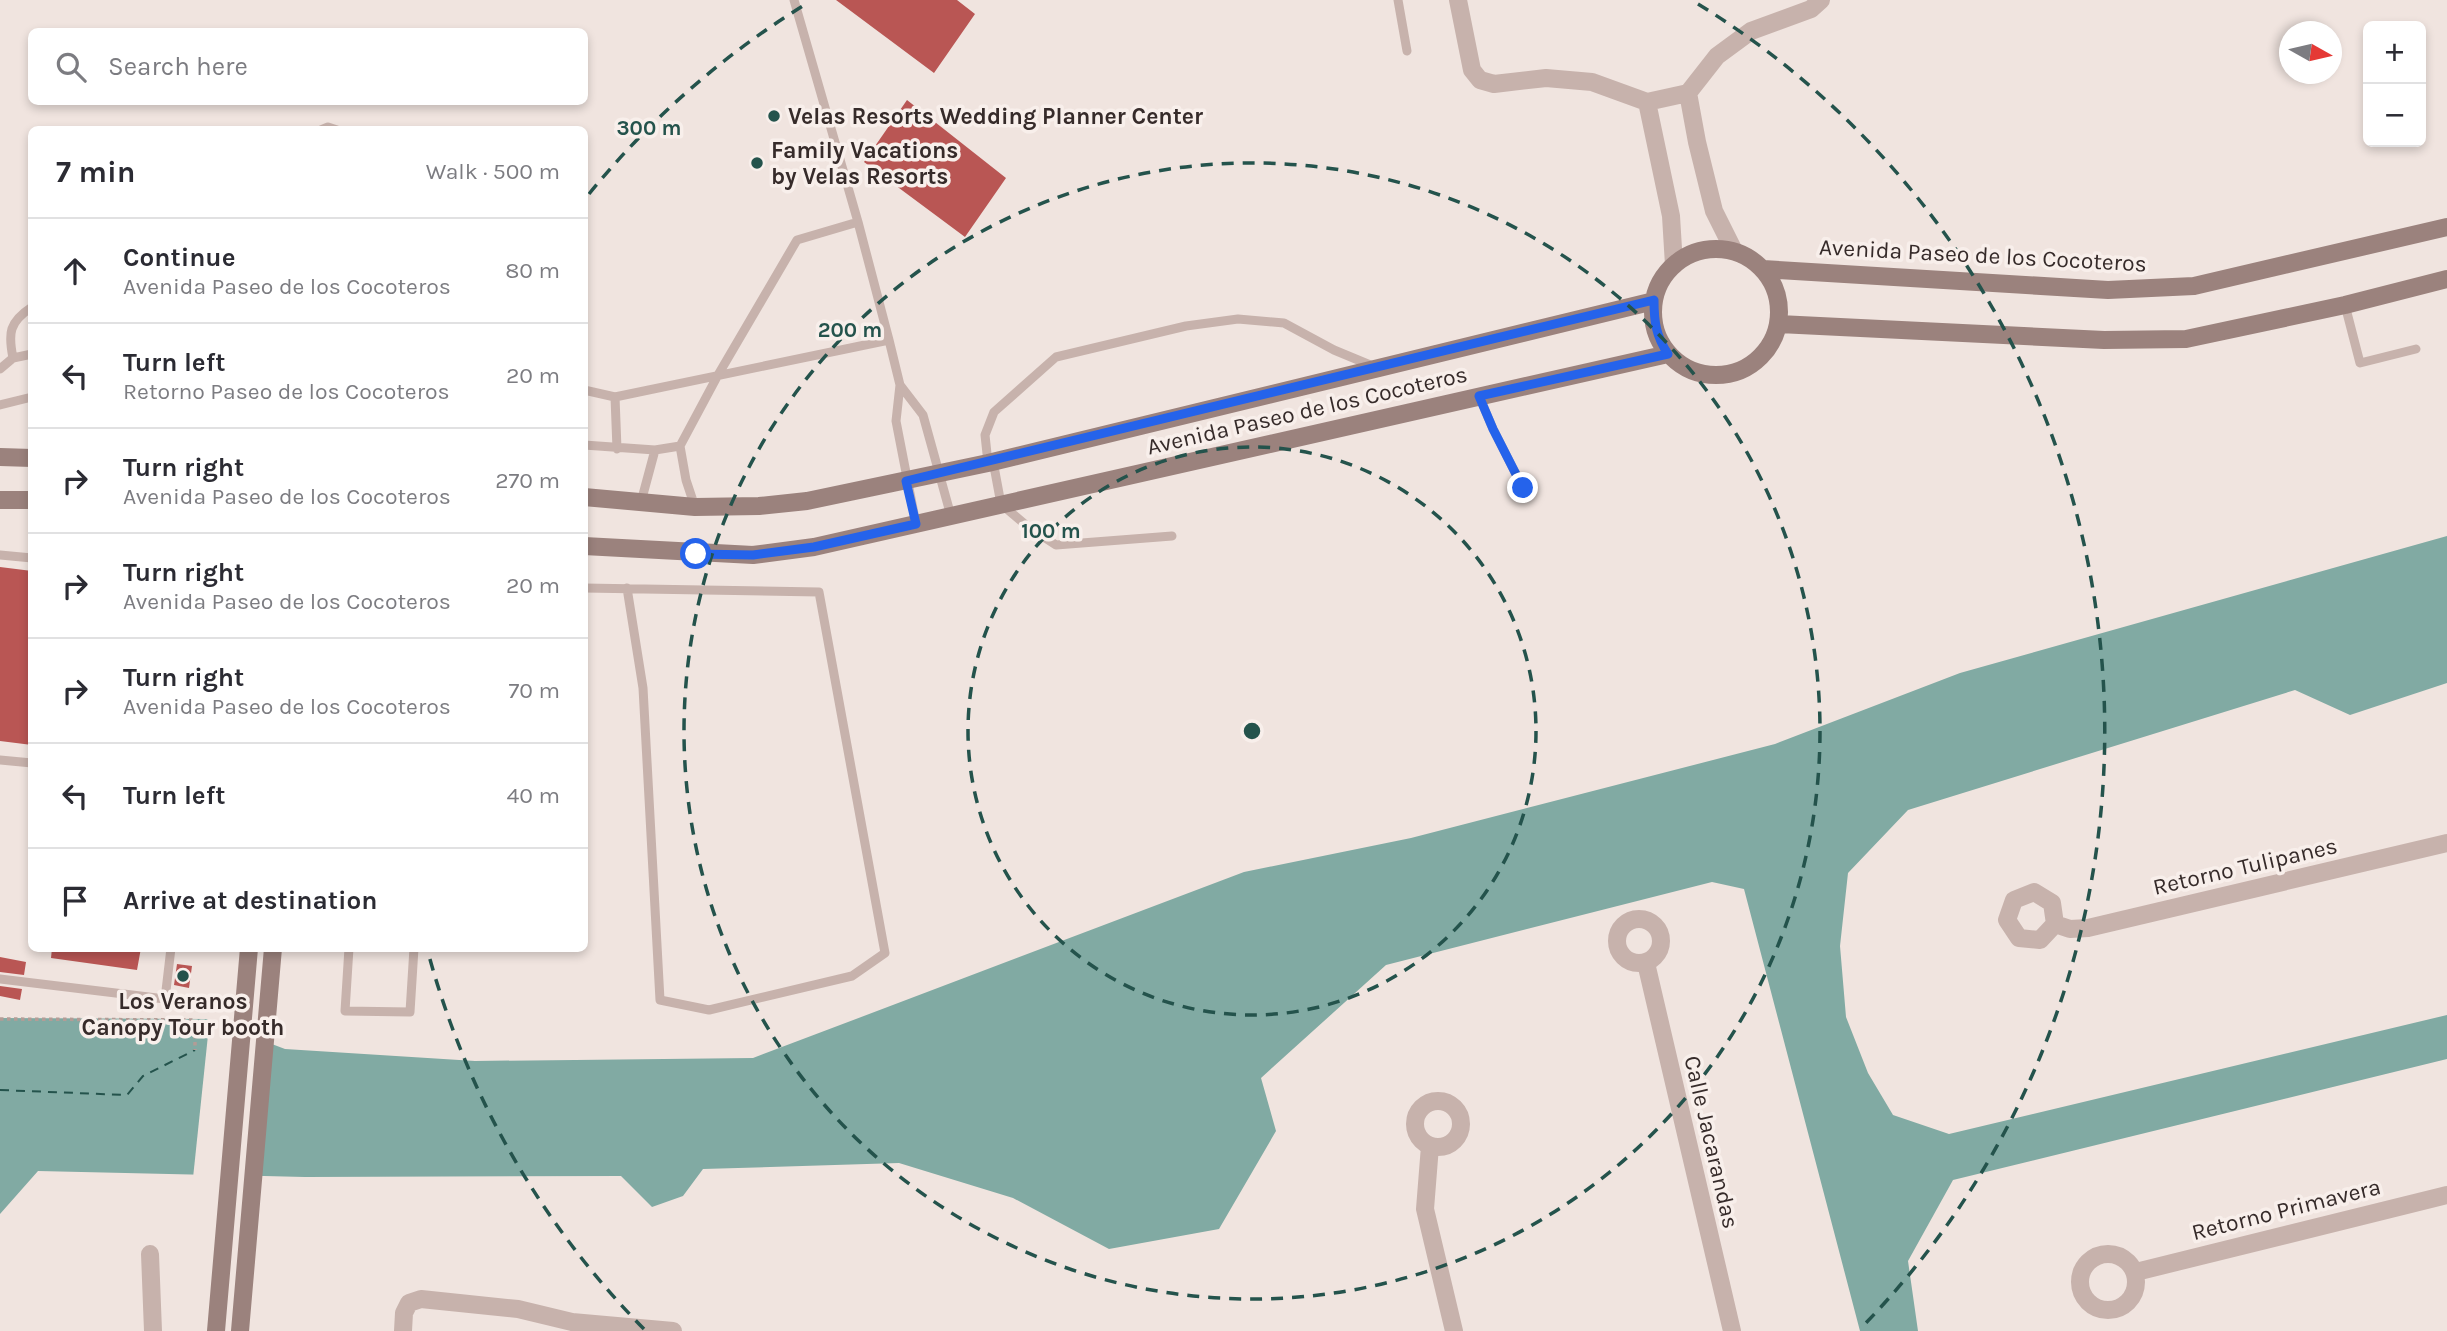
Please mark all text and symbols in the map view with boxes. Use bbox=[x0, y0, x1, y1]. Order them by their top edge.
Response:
north arrow bbox=[2279, 21, 2342, 84]
map controls bbox=[2363, 21, 2426, 147]
button: + bbox=[2363, 21, 2426, 84]
search box bbox=[28, 28, 588, 105]
icon: search bbox=[52, 48, 90, 86]
text: Search here bbox=[108, 51, 248, 82]
button: − bbox=[2363, 84, 2426, 147]
place label: Velas Resorts Wedding Planner Center bbox=[788, 103, 1203, 130]
marker: Velas Resorts Wedding Planner Center bbox=[766, 108, 782, 124]
text: 300 m bbox=[617, 116, 681, 140]
place label: Family Vacations by Velas Resorts bbox=[771, 137, 958, 190]
text: 7 min bbox=[56, 154, 136, 190]
marker: Family Vacations by Velas Resorts bbox=[749, 155, 765, 171]
text: Walk · 500 m bbox=[426, 158, 560, 185]
street label: Avenida Paseo de los Cocoteros bbox=[1819, 233, 2147, 278]
text: Continue bbox=[123, 242, 235, 273]
icon: ahead bbox=[56, 252, 94, 290]
text: 80 m bbox=[505, 257, 560, 284]
text: Avenida Paseo de los Cocoteros bbox=[123, 273, 451, 300]
text: 200 m bbox=[818, 318, 882, 342]
text: Turn left bbox=[123, 347, 225, 378]
icon: left bbox=[56, 357, 94, 395]
street label: Avenida Paseo de los Cocoteros bbox=[1144, 360, 1470, 461]
text: 20 m bbox=[506, 362, 560, 389]
text: Retorno Paseo de los Cocoteros bbox=[123, 378, 450, 405]
text: Turn right bbox=[123, 452, 244, 483]
icon: right bbox=[56, 462, 94, 500]
text: 270 m bbox=[495, 467, 560, 494]
route end bbox=[1507, 472, 1538, 503]
text: Avenida Paseo de los Cocoteros bbox=[123, 483, 451, 510]
text: 100 m bbox=[1021, 519, 1081, 543]
route start bbox=[680, 538, 711, 569]
text: Turn right bbox=[123, 557, 244, 588]
icon: right bbox=[56, 567, 94, 605]
text: 20 m bbox=[506, 572, 560, 599]
text: Avenida Paseo de los Cocoteros bbox=[123, 588, 451, 615]
text: Turn right bbox=[123, 662, 244, 693]
icon: right bbox=[56, 672, 94, 710]
text: 70 m bbox=[509, 677, 560, 704]
text: Avenida Paseo de los Cocoteros bbox=[123, 693, 451, 720]
centre of rings bbox=[1240, 719, 1264, 743]
icon: left bbox=[56, 777, 94, 815]
text: Turn left bbox=[123, 780, 225, 811]
text: 40 m bbox=[507, 782, 560, 809]
street label: Retorno Tulipanes bbox=[2150, 832, 2340, 901]
icon: arrive bbox=[56, 882, 94, 920]
text: Arrive at destination bbox=[123, 885, 377, 916]
marker: Los Veranos Canopy Tour booth bbox=[175, 968, 191, 984]
place label: Los Veranos Canopy Tour booth bbox=[82, 988, 284, 1041]
street label: Calle Jacarandas bbox=[1678, 1053, 1745, 1231]
street label: Retorno Primavera bbox=[2189, 1173, 2383, 1246]

